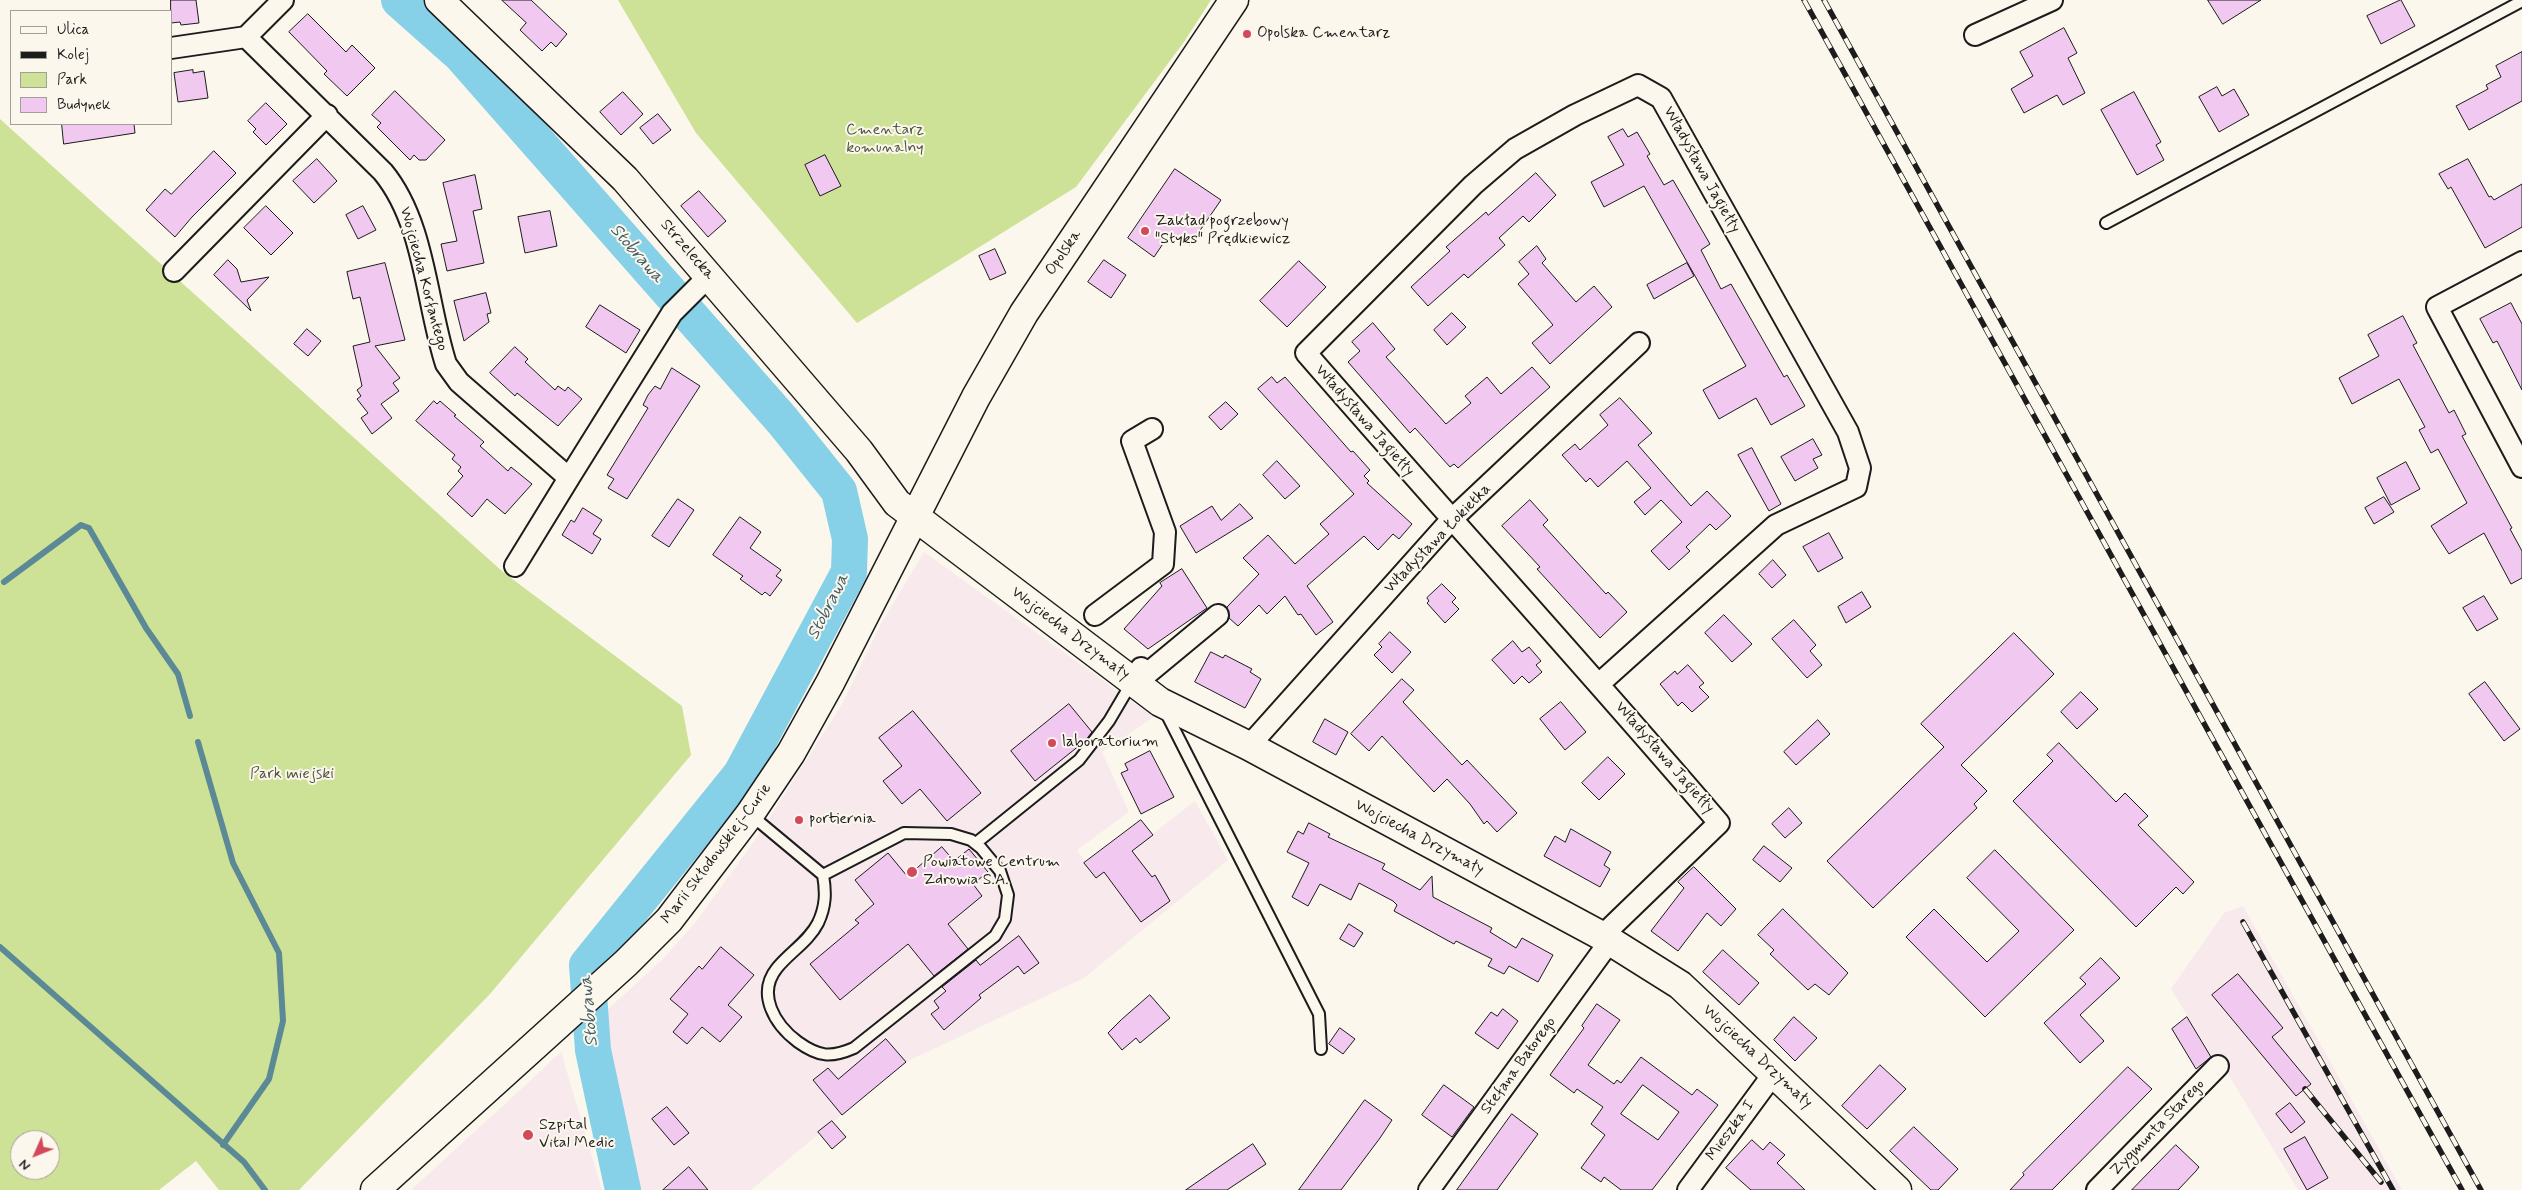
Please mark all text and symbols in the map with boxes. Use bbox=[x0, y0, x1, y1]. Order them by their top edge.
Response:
legend bbox=[10, 10, 172, 125]
text: Ulica bbox=[57, 20, 89, 40]
place label: Opolska Cmentarz bbox=[1257, 24, 1390, 44]
marker: Opolska Cmentarz bbox=[1241, 28, 1253, 40]
text: Kolej bbox=[57, 45, 89, 65]
text: Park bbox=[57, 70, 87, 90]
text: Budynek bbox=[57, 95, 111, 115]
street label: Władysława Jagiełły bbox=[1658, 103, 1744, 237]
park label: Cmentarz komunalny bbox=[846, 121, 924, 159]
street label: Wojciecha Korfantego bbox=[395, 205, 451, 353]
place label: Zakład pogrzebowy "Styks" Prędkiewicz bbox=[1155, 212, 1290, 250]
street label: Strzelecka bbox=[656, 216, 718, 284]
water label: Stobrawa bbox=[604, 220, 668, 288]
marker: Zakład pogrzebowy "Styks" Prędkiewicz bbox=[1139, 225, 1151, 237]
street label: Opolska bbox=[1042, 227, 1086, 279]
street label: Władysława Jagiełły bbox=[1310, 361, 1418, 481]
street label: Władysława Łokietka bbox=[1381, 480, 1495, 598]
water label: Stobrawa bbox=[803, 570, 855, 644]
street label: Wojciecha Drzymały bbox=[1007, 583, 1133, 685]
street label: Władysława Jagiełły bbox=[1610, 698, 1718, 818]
place label: laboratorium bbox=[1062, 733, 1159, 753]
marker: laboratorium bbox=[1046, 737, 1058, 749]
park label: Park miejski bbox=[250, 765, 334, 785]
street label: Marii Skłodowskiej-Curie bbox=[658, 780, 776, 928]
street label: Wojciecha Drzymały bbox=[1351, 796, 1487, 880]
place label: portiernia bbox=[809, 810, 876, 830]
marker: portiernia bbox=[793, 814, 805, 826]
place label: Powiatowe Centrum Zdrowia S.A. bbox=[923, 853, 1060, 891]
marker: Powiatowe Centrum Zdrowia S.A. bbox=[905, 865, 919, 879]
water label: Stobrawa bbox=[576, 974, 604, 1048]
street label: Wojciecha Drzymały bbox=[1698, 1001, 1816, 1113]
street label: Stefana Batorego bbox=[1477, 1014, 1561, 1118]
street label: Zygmunta Starego bbox=[2107, 1075, 2209, 1181]
street label: Mieszka I bbox=[1702, 1097, 1760, 1165]
place label: Szpital Vital Medic bbox=[539, 1116, 614, 1154]
marker: Szpital Vital Medic bbox=[521, 1128, 535, 1142]
north arrow bbox=[10, 1130, 60, 1180]
text: N bbox=[15, 1155, 35, 1174]

